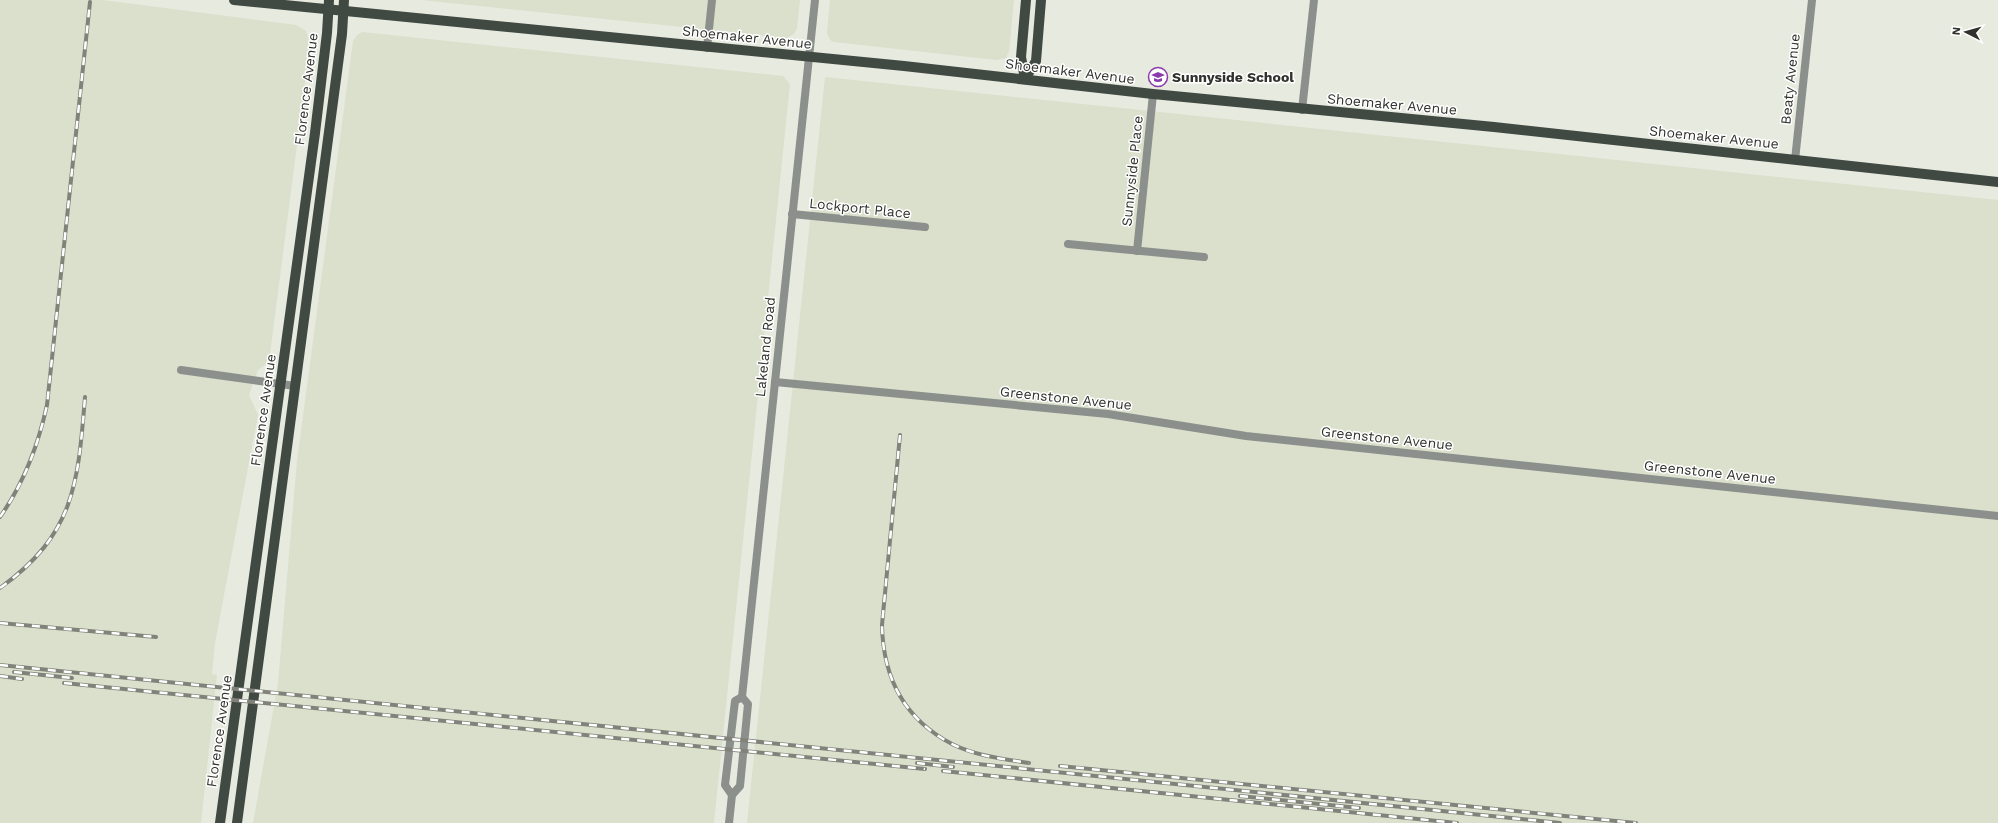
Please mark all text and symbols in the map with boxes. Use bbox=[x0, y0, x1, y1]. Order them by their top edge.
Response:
north arrow bbox=[1946, 12, 1986, 52]
street label: Shoemaker Avenue bbox=[681, 22, 813, 52]
text: N bbox=[1950, 26, 1963, 36]
street label: Florence Avenue bbox=[291, 32, 321, 146]
street label: Beaty Avenue bbox=[1777, 33, 1803, 125]
street label: Shoemaker Avenue bbox=[1004, 55, 1136, 87]
school or university icon: Sunnyside School bbox=[1147, 66, 1169, 88]
place label: Sunnyside School bbox=[1172, 69, 1294, 85]
street label: Shoemaker Avenue bbox=[1326, 90, 1458, 118]
street label: Sunnyside Place bbox=[1118, 115, 1146, 227]
street label: Shoemaker Avenue bbox=[1648, 122, 1780, 152]
street label: Lockport Place bbox=[808, 195, 912, 221]
street label: Lakeland Road bbox=[752, 296, 778, 398]
street label: Florence Avenue bbox=[247, 353, 279, 467]
street label: Greenstone Avenue bbox=[999, 383, 1133, 413]
street label: Greenstone Avenue bbox=[1320, 423, 1454, 453]
street label: Greenstone Avenue bbox=[1643, 457, 1777, 487]
street label: Florence Avenue bbox=[203, 674, 235, 788]

